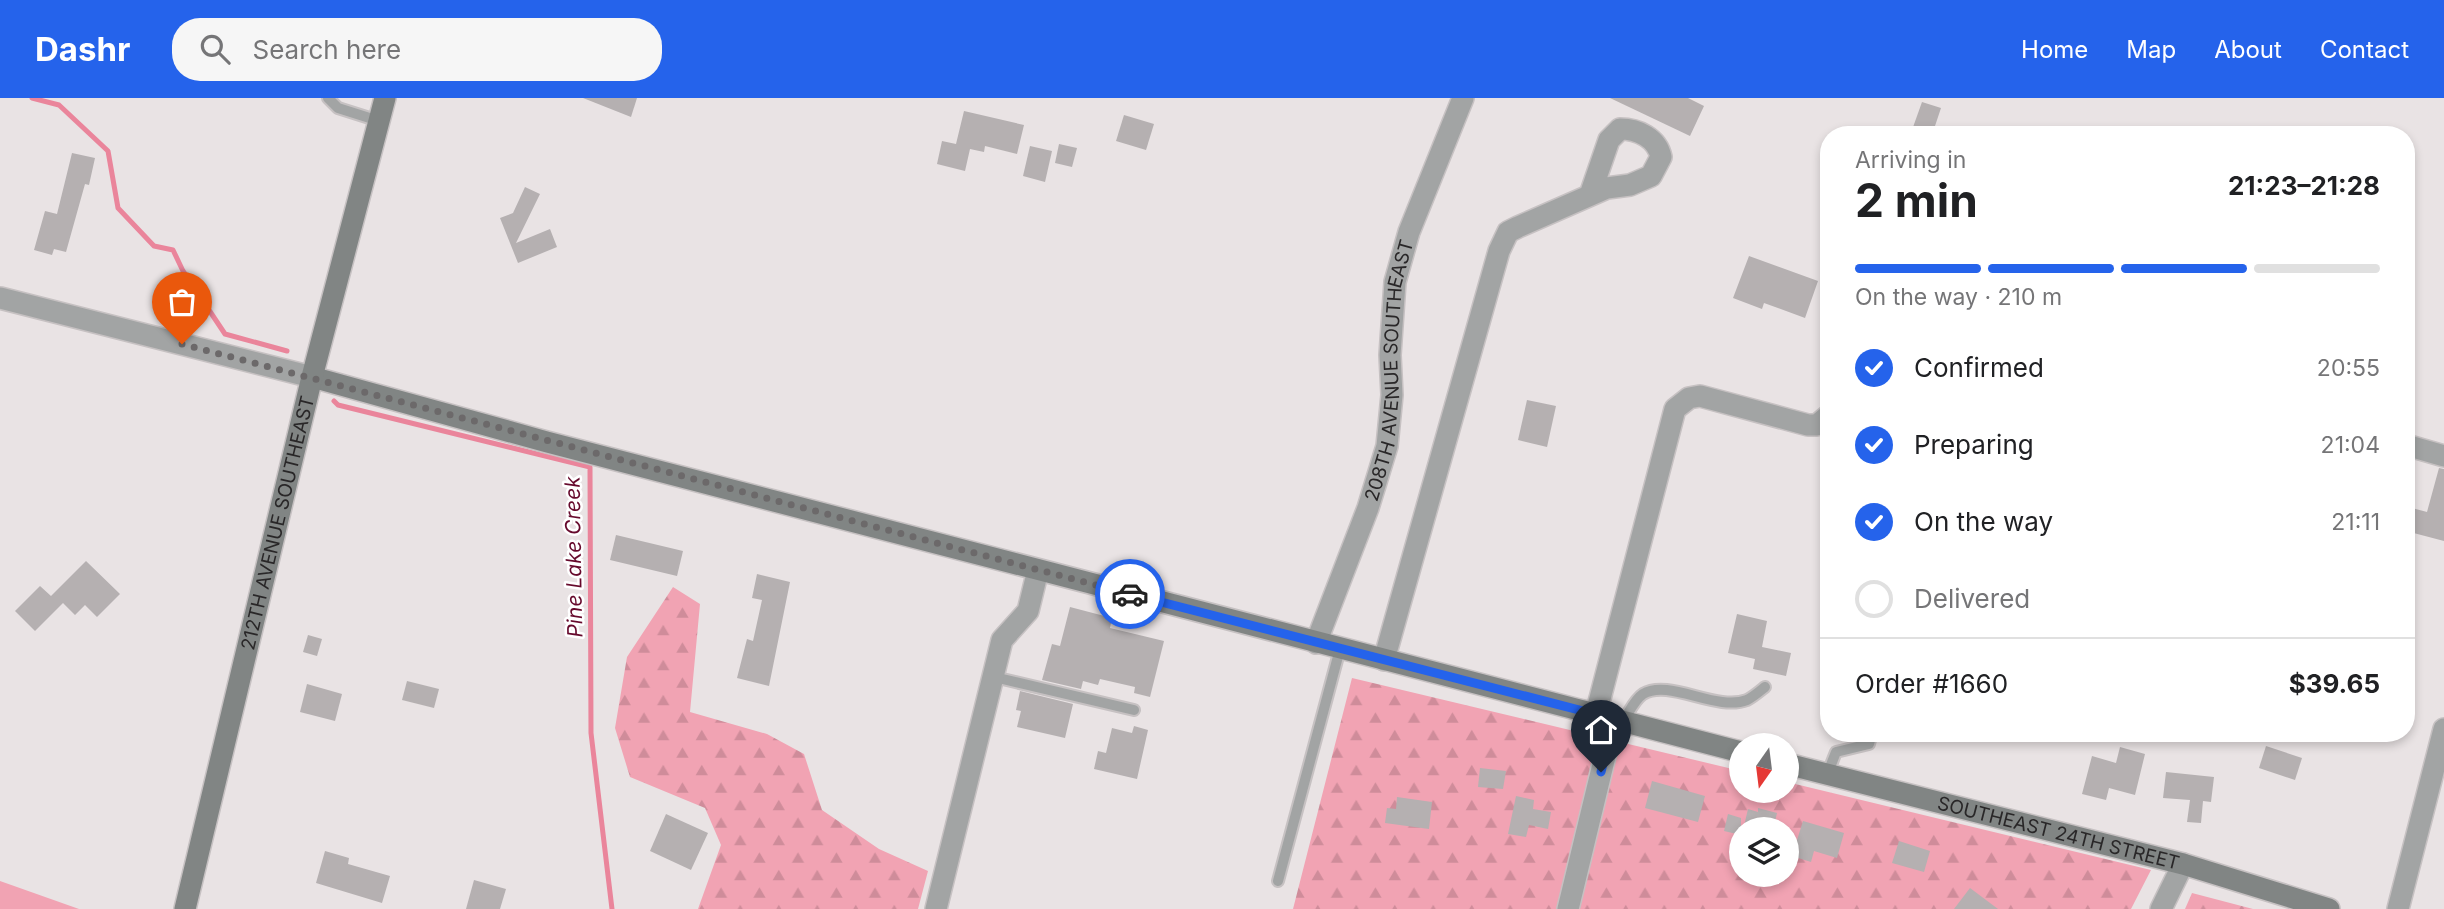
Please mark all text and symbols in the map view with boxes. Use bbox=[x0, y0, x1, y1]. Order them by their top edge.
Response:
search box bbox=[172, 18, 662, 81]
text: Dashr bbox=[35, 29, 130, 69]
icon: search bbox=[196, 30, 234, 68]
text: Search here bbox=[252, 34, 401, 65]
text: Home bbox=[2021, 35, 2088, 64]
text: Map bbox=[2126, 35, 2176, 64]
text: About bbox=[2214, 35, 2282, 64]
text: Contact bbox=[2320, 35, 2409, 64]
text: Arriving in bbox=[1855, 146, 1966, 174]
text: 21:23–21:28 bbox=[2228, 170, 2380, 201]
text: 2 min bbox=[1855, 172, 1978, 228]
street label: 208TH AVENUE SOUTHEAST bbox=[1360, 237, 1418, 504]
pin bbox=[152, 272, 212, 344]
icon: bag bbox=[163, 283, 201, 321]
text: On the way · 210 m bbox=[1855, 283, 2062, 311]
icon: check bbox=[1855, 349, 1893, 387]
text: Confirmed bbox=[1914, 352, 2044, 383]
text: 20:55 bbox=[2317, 354, 2380, 382]
street label: 212TH AVENUE SOUTHEAST bbox=[236, 394, 319, 652]
icon: check bbox=[1855, 426, 1893, 464]
text: Preparing bbox=[1914, 429, 2034, 460]
text: 21:04 bbox=[2321, 431, 2380, 459]
water label: Pine Lake Creek bbox=[560, 476, 587, 638]
icon: check bbox=[1855, 503, 1893, 541]
text: On the way bbox=[1914, 506, 2053, 537]
text: 21:11 bbox=[2331, 508, 2380, 536]
courier bbox=[1095, 559, 1165, 629]
icon: car bbox=[1111, 575, 1149, 613]
text: Delivered bbox=[1914, 583, 2030, 614]
text: Order #1660 bbox=[1855, 668, 2008, 699]
text: $39.65 bbox=[2289, 668, 2380, 699]
pin bbox=[1571, 700, 1631, 772]
icon: home bbox=[1582, 711, 1620, 749]
north arrow bbox=[1729, 733, 1799, 803]
map controls bbox=[1729, 733, 1799, 887]
street label: SOUTHEAST 24TH STREET bbox=[1935, 791, 2182, 875]
button: layers bbox=[1729, 817, 1799, 887]

